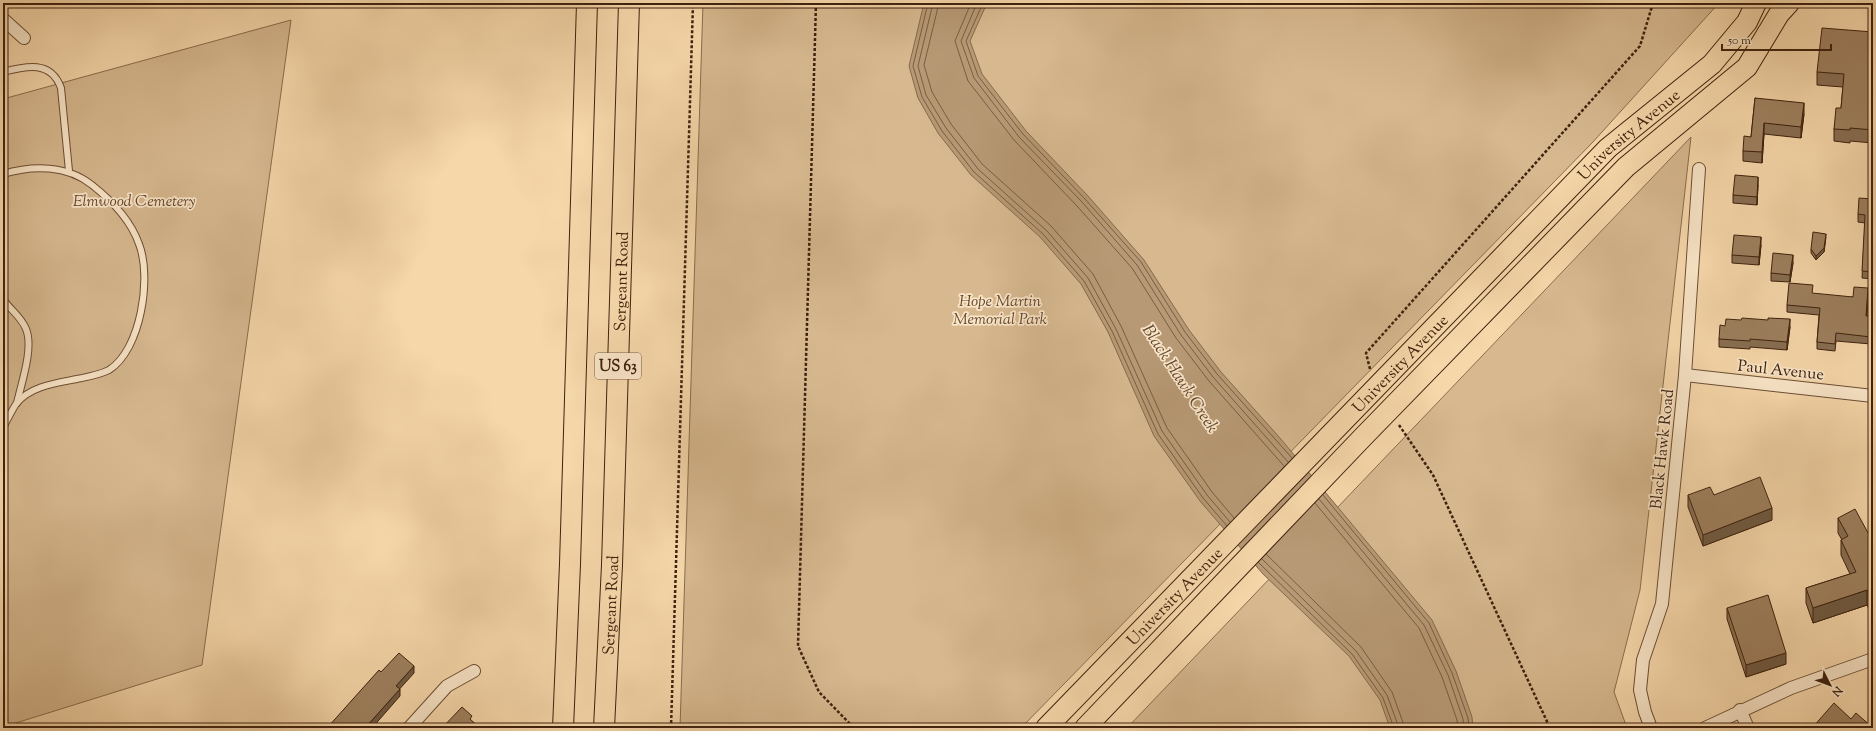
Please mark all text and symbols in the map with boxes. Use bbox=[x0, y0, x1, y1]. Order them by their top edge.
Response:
scale bar bbox=[1722, 26, 1831, 52]
text: 50 m bbox=[1727, 32, 1751, 50]
street label: University Avenue bbox=[1573, 85, 1686, 187]
park label: Elmwood Cemetery bbox=[73, 191, 196, 214]
street label: Sergeant Road bbox=[610, 231, 636, 332]
park label: Hope Martin Memorial Park bbox=[953, 291, 1047, 332]
street label: University Avenue bbox=[1348, 310, 1455, 419]
water label: Black Hawk Creek bbox=[1135, 320, 1224, 438]
road number: US 63 bbox=[595, 353, 641, 379]
street label: Paul Avenue bbox=[1737, 356, 1825, 387]
street label: Black Hawk Road bbox=[1646, 388, 1681, 510]
street label: University Avenue bbox=[1123, 543, 1229, 652]
street label: Sergeant Road bbox=[599, 555, 626, 656]
north arrow bbox=[1810, 665, 1850, 705]
text: N bbox=[1828, 682, 1846, 700]

